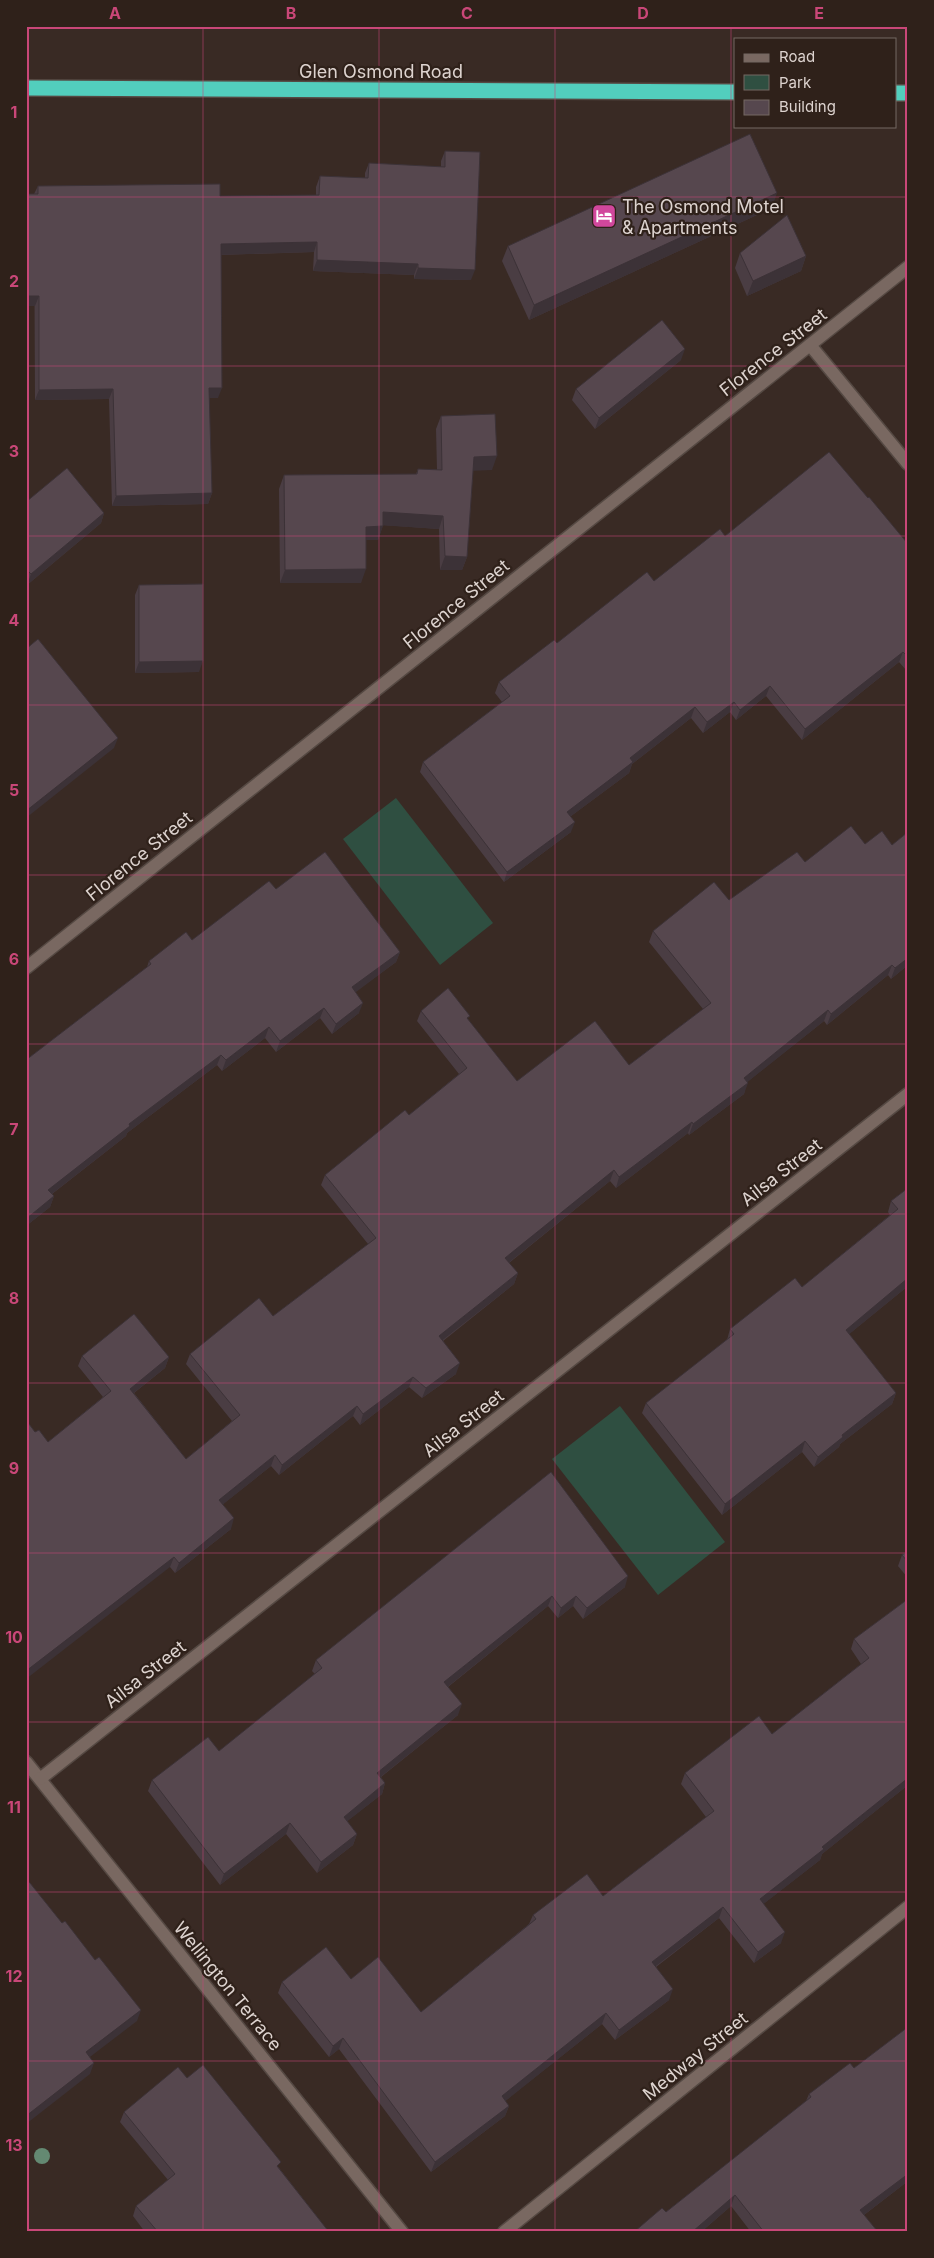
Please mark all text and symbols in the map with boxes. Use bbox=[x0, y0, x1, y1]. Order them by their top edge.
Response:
text: A bbox=[109, 3, 121, 23]
text: B bbox=[286, 3, 296, 23]
text: C bbox=[461, 3, 473, 23]
text: D bbox=[637, 3, 649, 23]
text: E bbox=[814, 3, 824, 23]
legend bbox=[734, 38, 896, 128]
text: Road bbox=[779, 47, 815, 66]
street label: Glen Osmond Road bbox=[299, 61, 463, 82]
text: Park bbox=[779, 73, 812, 92]
text: Building bbox=[779, 97, 836, 116]
text: 1 bbox=[11, 102, 17, 122]
place label: The Osmond Motel & Apartments bbox=[622, 196, 784, 238]
hotel icon: The Osmond Motel & Apartments bbox=[591, 203, 617, 229]
text: 2 bbox=[9, 271, 19, 291]
street label: Florence Street bbox=[715, 304, 831, 400]
text: 3 bbox=[9, 441, 19, 461]
street label: Florence Street bbox=[399, 555, 513, 653]
text: 4 bbox=[9, 610, 20, 630]
text: 5 bbox=[9, 780, 19, 800]
street label: Florence Street bbox=[82, 807, 196, 905]
text: 6 bbox=[9, 949, 19, 969]
text: 7 bbox=[9, 1119, 19, 1139]
street label: Ailsa Street bbox=[736, 1134, 826, 1210]
text: 8 bbox=[9, 1288, 19, 1308]
street label: Ailsa Street bbox=[418, 1385, 508, 1461]
text: 9 bbox=[9, 1458, 19, 1478]
text: 10 bbox=[5, 1627, 23, 1647]
street label: Ailsa Street bbox=[100, 1636, 190, 1712]
text: 11 bbox=[7, 1797, 21, 1817]
street label: Wellington Terrace bbox=[170, 1917, 286, 2055]
text: 12 bbox=[6, 1966, 22, 1986]
street label: Medway Street bbox=[639, 2007, 752, 2105]
text: 13 bbox=[5, 2135, 23, 2155]

